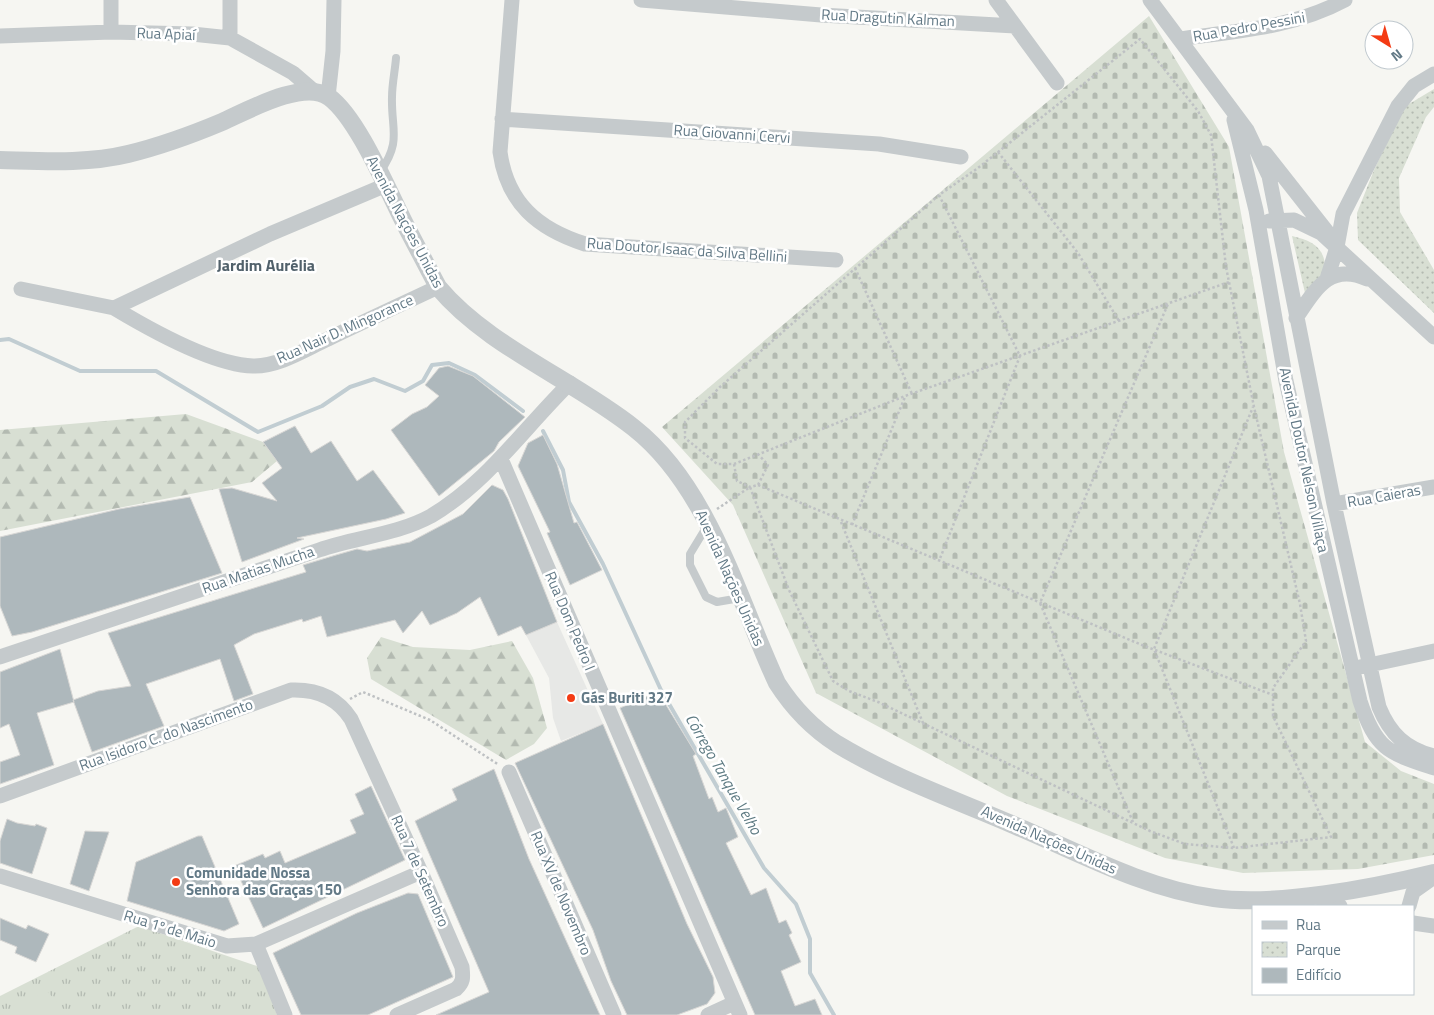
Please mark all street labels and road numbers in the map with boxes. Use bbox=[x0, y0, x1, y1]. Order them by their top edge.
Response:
street label: Rua Dragutin Kalman bbox=[821, 3, 955, 32]
street label: Rua Pedro Pessini bbox=[1191, 5, 1307, 48]
street label: Rua Apiaí bbox=[136, 21, 198, 46]
street label: Rua Giovanni Cervi bbox=[673, 118, 791, 149]
street label: Avenida Nações Unidas bbox=[361, 152, 450, 292]
street label: Rua Doutor Isaac da Silva Bellini bbox=[586, 231, 788, 268]
street label: Rua Nair D. Mingorance bbox=[273, 288, 417, 369]
street label: Avenida Doutor Nelson Villaça bbox=[1274, 365, 1335, 555]
street label: Rua Caieras bbox=[1345, 478, 1422, 513]
street label: Avenida Nações Unidas bbox=[690, 506, 771, 650]
street label: Rua Matias Mucha bbox=[199, 539, 317, 599]
street label: Rua Dom Pedro I bbox=[539, 568, 602, 674]
street label: Rua Isidoro C. do Nascimento bbox=[76, 692, 256, 777]
street label: Avenida Nações Unidas bbox=[978, 799, 1121, 880]
street label: Rua 7 de Setembro bbox=[385, 811, 455, 931]
street label: Rua XV de Novembro bbox=[525, 827, 598, 959]
street label: Rua 1º de Maio bbox=[121, 904, 219, 954]

